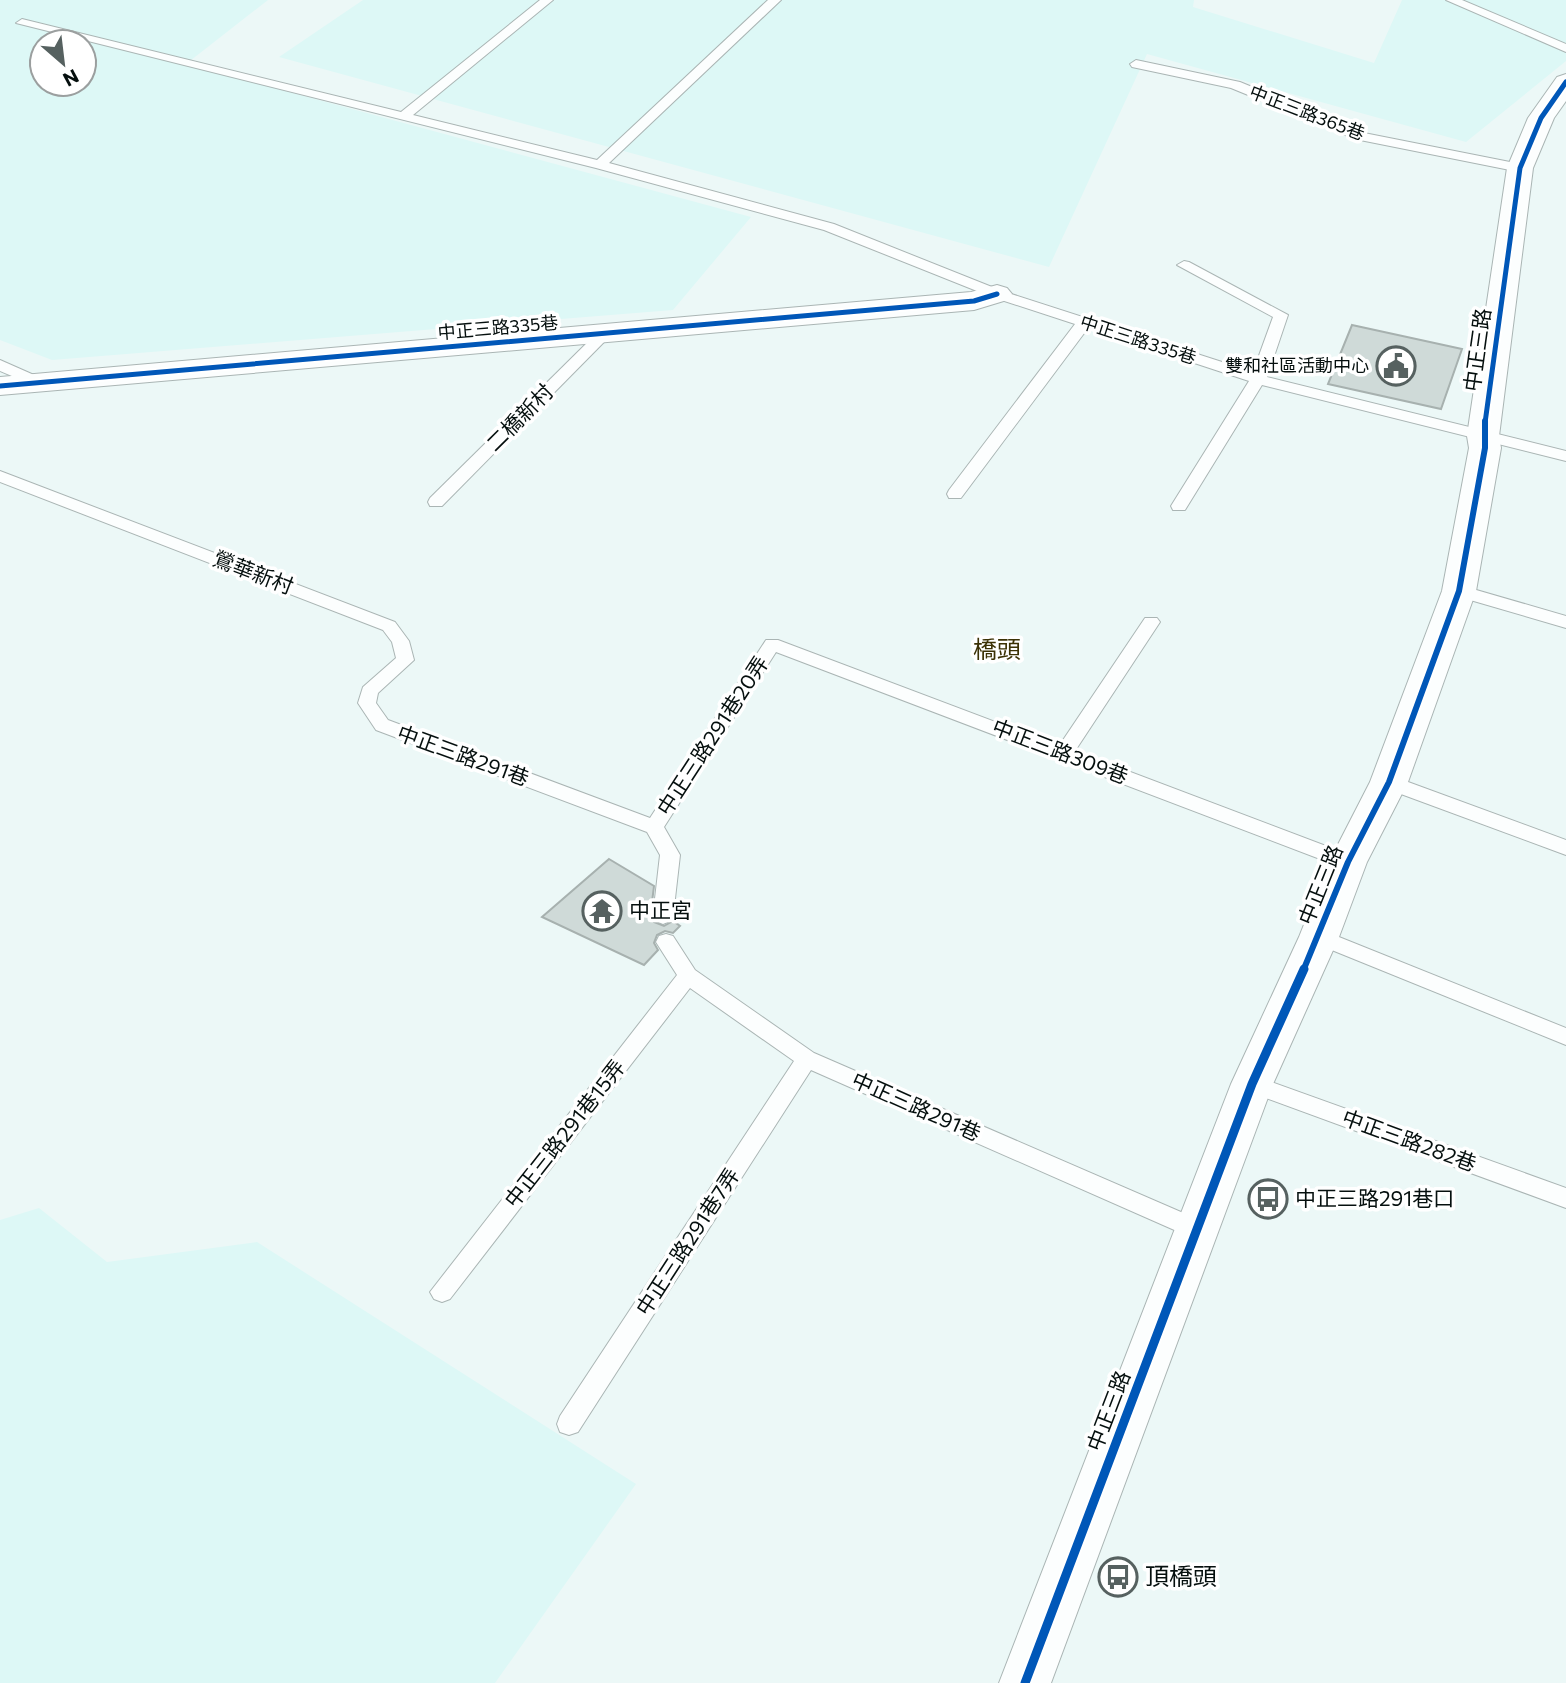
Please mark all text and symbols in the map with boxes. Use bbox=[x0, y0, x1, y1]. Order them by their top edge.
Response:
north arrow bbox=[28, 28, 98, 98]
text: N bbox=[60, 65, 83, 92]
street label: 中正三路365巷 bbox=[1247, 80, 1368, 144]
street label: 中正三路 bbox=[1458, 306, 1495, 393]
street label: 中正三路335巷 bbox=[1077, 310, 1199, 368]
street label: 中正三路335巷 bbox=[437, 311, 559, 343]
public building icon: 雙和社區活動中心 bbox=[1375, 345, 1417, 387]
place label: 雙和社區活動中心 bbox=[1225, 354, 1369, 376]
street label: 二橋新村 bbox=[480, 378, 557, 455]
street label: 鶯華新村 bbox=[210, 545, 297, 598]
district label: 橋頭 bbox=[973, 634, 1021, 663]
street label: 中正三路291巷20弄 bbox=[651, 651, 772, 819]
street label: 中正三路309巷 bbox=[989, 713, 1132, 788]
street label: 中正三路291巷 bbox=[394, 719, 533, 790]
street label: 中正三路 bbox=[1292, 841, 1347, 928]
temple icon: 中正宮 bbox=[581, 890, 623, 932]
place label: 中正宮 bbox=[629, 897, 692, 922]
street label: 中正三路291巷15弄 bbox=[498, 1054, 629, 1212]
street label: 中正三路291巷 bbox=[848, 1066, 985, 1145]
street label: 中正三路282巷 bbox=[1339, 1104, 1480, 1175]
street label: 中正三路291巷7弄 bbox=[630, 1163, 744, 1319]
bus stop icon: 中正三路291巷口 bbox=[1247, 1178, 1289, 1220]
place label: 中正三路291巷口 bbox=[1295, 1185, 1454, 1210]
street label: 中正三路 bbox=[1081, 1367, 1134, 1454]
bus stop icon: 頂橋頭 bbox=[1097, 1556, 1139, 1598]
place label: 頂橋頭 bbox=[1145, 1561, 1217, 1590]

